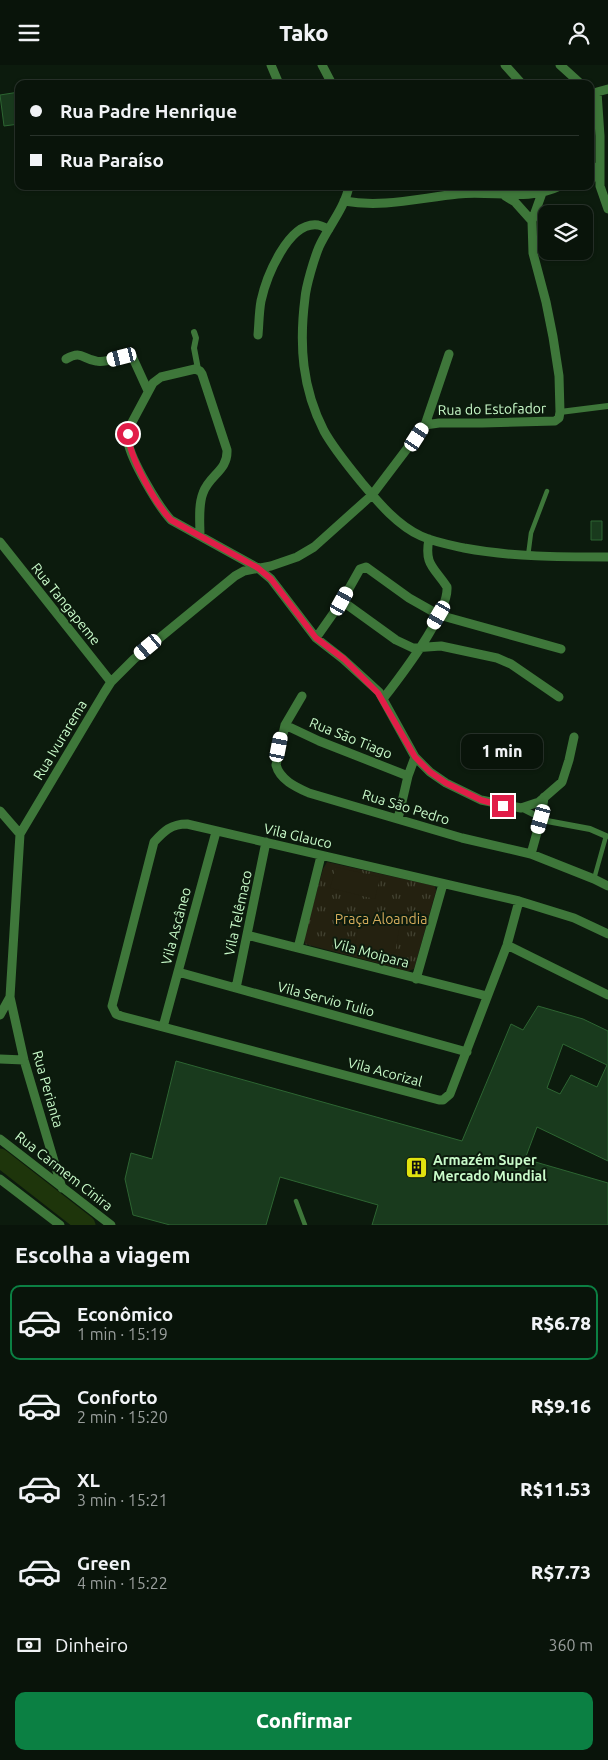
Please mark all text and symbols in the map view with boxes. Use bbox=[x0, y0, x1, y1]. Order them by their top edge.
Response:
icon: menu bbox=[15, 19, 43, 47]
icon: person bbox=[565, 19, 593, 47]
text: Tako bbox=[279, 20, 329, 45]
text: Rua Padre Henrique bbox=[60, 100, 237, 122]
text: Rua Paraíso bbox=[60, 149, 164, 171]
map controls bbox=[538, 205, 593, 260]
button: layers bbox=[538, 205, 593, 260]
car bbox=[105, 346, 138, 368]
street label: Rua do Estofador bbox=[438, 400, 547, 418]
car bbox=[402, 420, 431, 454]
route start bbox=[117, 423, 139, 445]
street label: Rua Tangapeme bbox=[28, 560, 104, 648]
car bbox=[328, 584, 355, 618]
car bbox=[425, 598, 452, 632]
car bbox=[131, 632, 164, 662]
street label: Rua Ivurarema bbox=[30, 697, 90, 783]
street label: Rua São Tiago bbox=[307, 714, 395, 762]
car bbox=[268, 731, 289, 763]
callout: 1 min bbox=[462, 733, 544, 769]
text: 1 min bbox=[482, 742, 522, 760]
street label: Rua São Pedro bbox=[360, 786, 452, 828]
route end bbox=[492, 795, 514, 817]
car bbox=[529, 803, 552, 835]
street label: Vila Glauco bbox=[262, 820, 334, 852]
street label: Vila Telêmaco bbox=[221, 869, 255, 957]
street label: Vila Ascâneo bbox=[158, 885, 194, 967]
park label: Praça Aloandia bbox=[335, 911, 427, 927]
street label: Vila Moipara bbox=[331, 935, 411, 971]
street label: Vila Servio Tulio bbox=[276, 978, 376, 1020]
street label: Rua Perianta bbox=[29, 1049, 67, 1129]
street label: Vila Acorizal bbox=[346, 1054, 424, 1090]
street label: Rua Carmem Cinira bbox=[12, 1128, 116, 1214]
place label: Armazém Super Mercado Mundial bbox=[433, 1152, 546, 1184]
building icon: Armazém Super Mercado Mundial bbox=[405, 1156, 429, 1180]
text: Escolha a viagem bbox=[15, 1242, 190, 1267]
icon: car bbox=[17, 1300, 62, 1345]
text: Econômico bbox=[77, 1303, 173, 1325]
text: R$6.78 bbox=[531, 1312, 591, 1334]
text: 1 min · 15:19 bbox=[77, 1325, 168, 1343]
icon: car bbox=[17, 1383, 62, 1428]
text: Conforto bbox=[77, 1386, 158, 1408]
text: R$9.16 bbox=[531, 1395, 591, 1417]
text: 2 min · 15:20 bbox=[77, 1408, 168, 1426]
icon: car bbox=[17, 1466, 62, 1511]
text: XL bbox=[77, 1469, 100, 1491]
text: R$11.53 bbox=[520, 1478, 591, 1500]
text: 3 min · 15:21 bbox=[77, 1491, 168, 1509]
icon: car bbox=[17, 1549, 62, 1594]
text: Green bbox=[77, 1552, 131, 1574]
text: R$7.73 bbox=[531, 1561, 591, 1583]
text: 4 min · 15:22 bbox=[77, 1574, 168, 1592]
icon: cash bbox=[15, 1631, 43, 1659]
text: Dinheiro bbox=[55, 1634, 128, 1656]
text: 360 m bbox=[548, 1636, 593, 1654]
button: Confirmar bbox=[15, 1692, 593, 1750]

